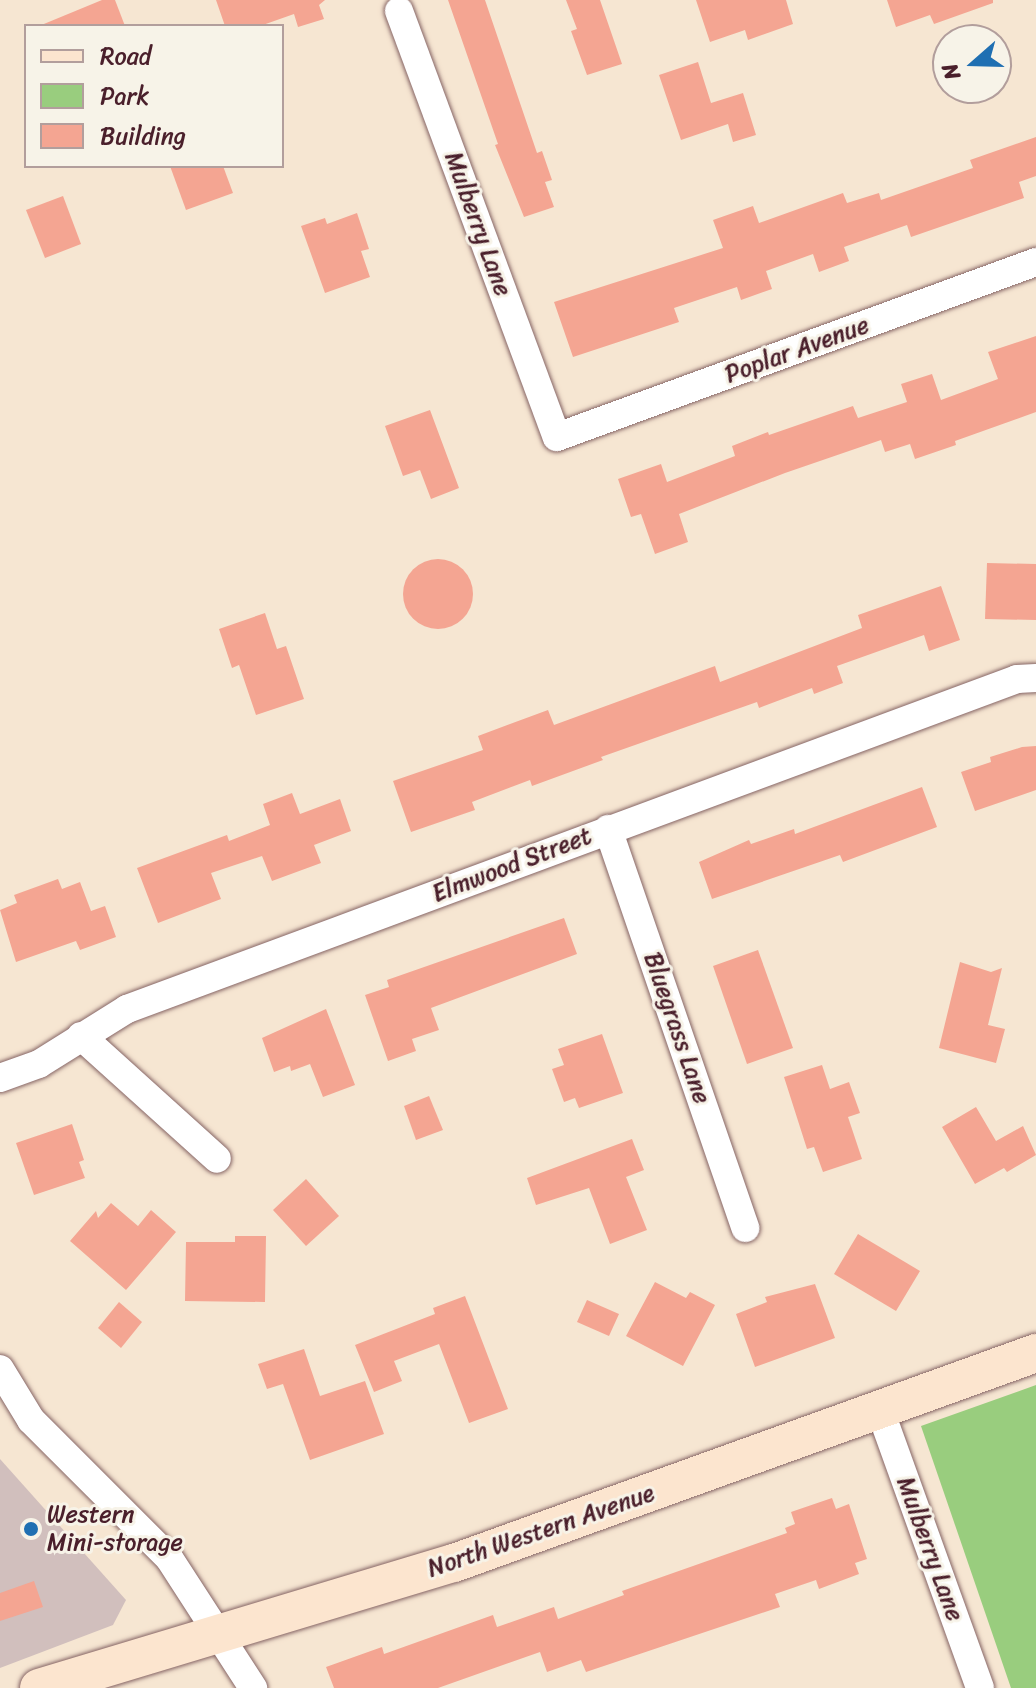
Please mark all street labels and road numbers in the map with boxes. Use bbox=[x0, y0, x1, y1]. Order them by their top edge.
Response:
street label: Mulberry Lane bbox=[439, 148, 517, 300]
street label: Poplar Avenue bbox=[721, 311, 873, 389]
street label: Elmwood Street bbox=[428, 821, 596, 909]
street label: Bluegrass Lane bbox=[638, 949, 716, 1107]
street label: Mulberry Lane bbox=[891, 1473, 969, 1625]
street label: North Western Avenue bbox=[424, 1479, 658, 1583]

